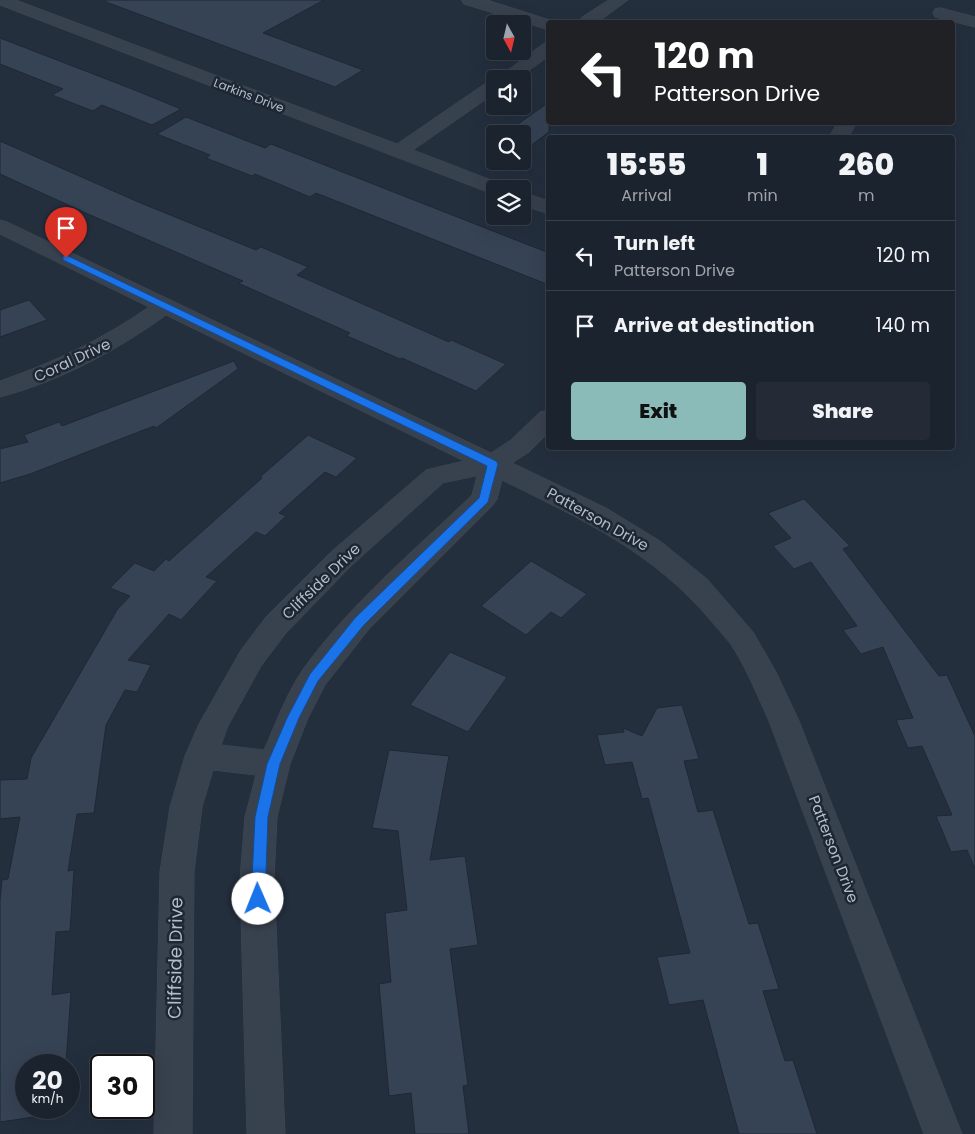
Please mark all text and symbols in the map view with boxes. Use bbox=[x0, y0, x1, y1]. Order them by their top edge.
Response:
north arrow bbox=[486, 15, 531, 60]
map controls bbox=[486, 15, 531, 225]
text: 120 m bbox=[654, 31, 754, 80]
icon: left bbox=[571, 40, 636, 105]
button: sound bbox=[486, 70, 531, 115]
street label: Larkins Drive bbox=[211, 74, 287, 116]
text: Patterson Drive bbox=[654, 78, 820, 109]
button: search bbox=[486, 125, 531, 170]
text: 15:55 bbox=[607, 143, 686, 186]
text: 1 bbox=[757, 143, 768, 186]
text: 260 bbox=[838, 143, 894, 186]
button: layers bbox=[486, 180, 531, 225]
text: Arrival bbox=[621, 184, 672, 207]
text: min bbox=[747, 184, 778, 207]
text: m bbox=[858, 184, 875, 207]
pin bbox=[45, 207, 87, 258]
icon: arrive bbox=[52, 214, 80, 242]
text: Turn left bbox=[614, 230, 695, 257]
icon: left bbox=[571, 242, 599, 270]
text: 120 m bbox=[876, 242, 930, 269]
text: Patterson Drive bbox=[614, 259, 735, 282]
icon: arrive bbox=[571, 312, 599, 340]
text: Arrive at destination bbox=[614, 312, 815, 339]
text: 140 m bbox=[875, 312, 930, 339]
street label: Coral Drive bbox=[30, 333, 114, 387]
button: Exit bbox=[571, 382, 746, 440]
button: Share bbox=[756, 382, 930, 440]
street label: Patterson Drive bbox=[543, 482, 653, 556]
street label: Cliffside Drive bbox=[277, 538, 365, 624]
street label: Patterson Drive bbox=[804, 792, 864, 906]
position arrow bbox=[231, 872, 283, 924]
street label: Cliffside Drive bbox=[161, 897, 189, 1019]
speed limit sign: 30 bbox=[90, 1054, 155, 1119]
text: 20 bbox=[32, 1063, 63, 1098]
text: km/h bbox=[32, 1090, 63, 1107]

